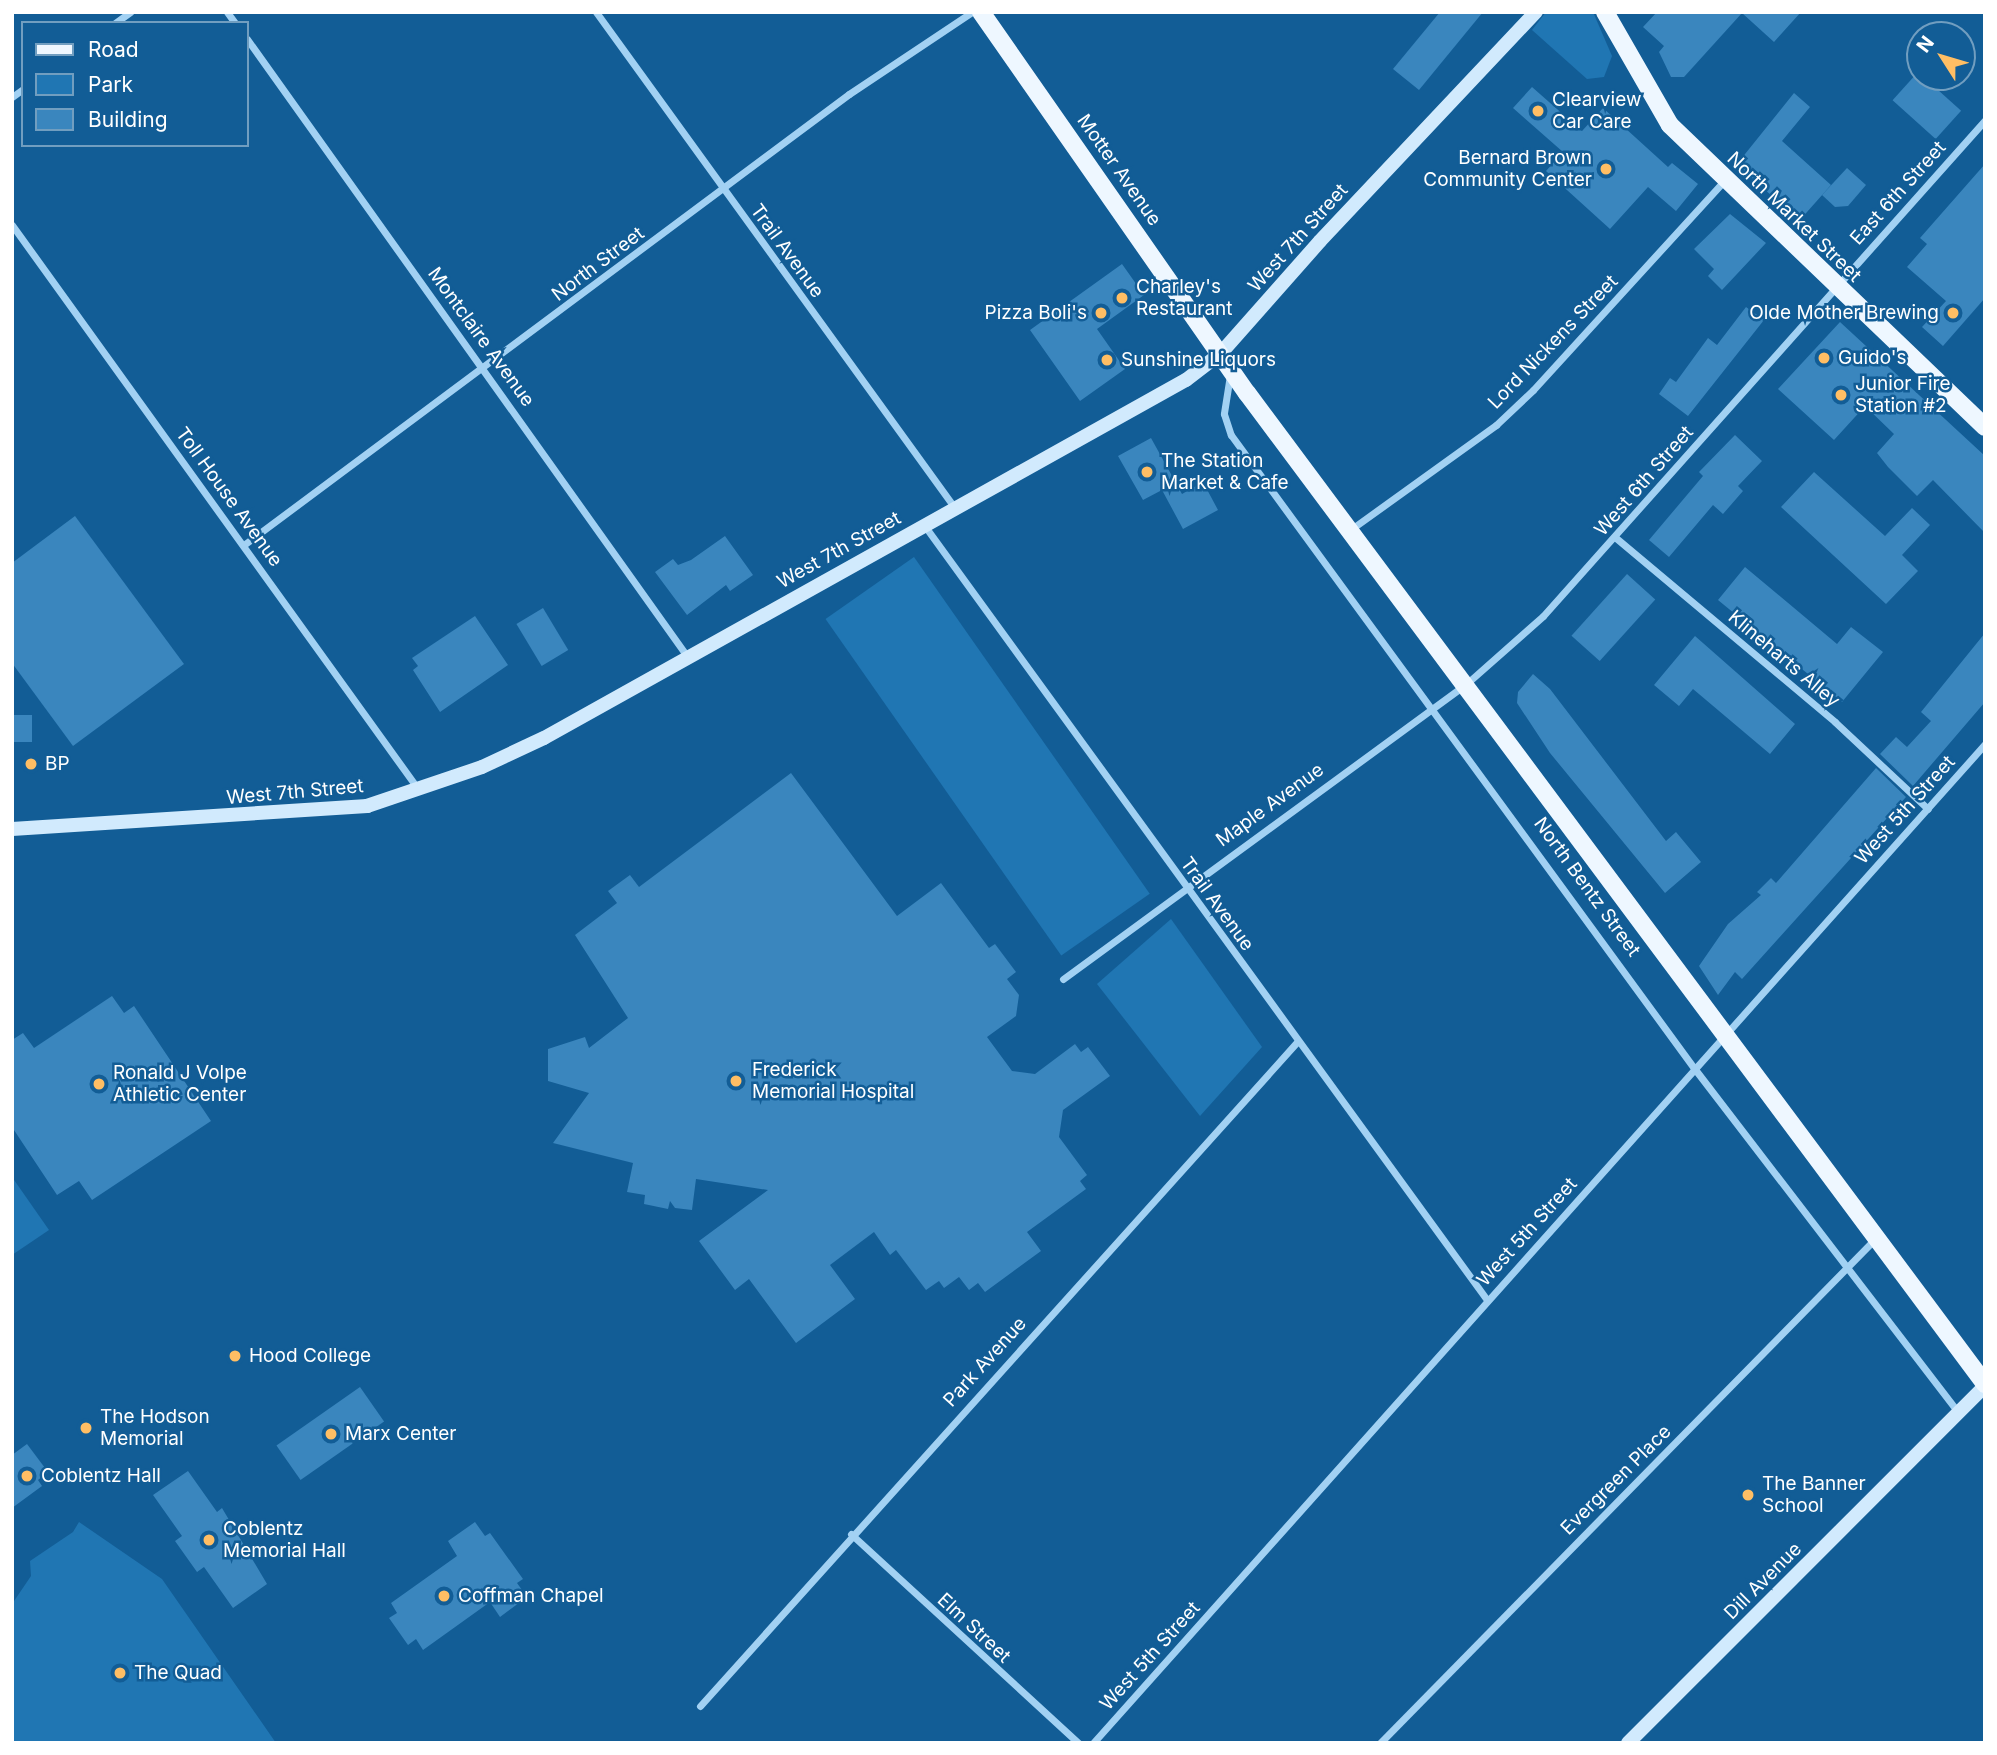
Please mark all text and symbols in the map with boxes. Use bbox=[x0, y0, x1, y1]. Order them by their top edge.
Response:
legend bbox=[21, 21, 248, 147]
north arrow bbox=[1906, 21, 1976, 91]
text: N bbox=[1912, 32, 1939, 57]
text: Road bbox=[88, 37, 139, 62]
text: Park bbox=[88, 72, 133, 97]
place label: Clearview Car Care bbox=[1552, 89, 1641, 133]
marker: Clearview Car Care bbox=[1530, 103, 1546, 119]
text: Building bbox=[88, 107, 168, 132]
street label: Motter Avenue bbox=[1072, 110, 1166, 230]
street label: East 6th Street bbox=[1845, 136, 1951, 250]
place label: Bernard Brown Community Center bbox=[1423, 147, 1592, 191]
street label: North Market Street bbox=[1722, 147, 1866, 287]
marker: Bernard Brown Community Center bbox=[1598, 161, 1614, 177]
street label: West 7th Street bbox=[1243, 179, 1353, 297]
street label: Trail Avenue bbox=[745, 200, 829, 302]
street label: North Street bbox=[547, 222, 649, 306]
street label: Montclaire Avenue bbox=[423, 263, 539, 411]
street label: Lord Nickens Street bbox=[1483, 270, 1623, 414]
place label: Charley's Restaurant bbox=[1136, 276, 1233, 320]
marker: Charley's Restaurant bbox=[1114, 290, 1130, 306]
place label: Pizza Boli's bbox=[985, 302, 1087, 324]
place label: Olde Mother Brewing bbox=[1749, 302, 1939, 324]
marker: Pizza Boli's bbox=[1093, 305, 1109, 321]
marker: Olde Mother Brewing bbox=[1945, 305, 1961, 321]
place label: Guido's bbox=[1838, 347, 1906, 369]
place label: Sunshine Liquors bbox=[1121, 349, 1276, 371]
marker: Guido's bbox=[1816, 350, 1832, 366]
marker: Sunshine Liquors bbox=[1099, 352, 1115, 368]
place label: Junior Fire Station #2 bbox=[1855, 373, 1951, 417]
marker: Junior Fire Station #2 bbox=[1833, 387, 1849, 403]
street label: West 6th Street bbox=[1590, 421, 1698, 541]
street label: Toll House Avenue bbox=[171, 423, 287, 571]
place label: The Station Market & Cafe bbox=[1161, 450, 1289, 494]
marker: The Station Market & Cafe bbox=[1139, 464, 1155, 480]
street label: West 7th Street bbox=[773, 507, 905, 593]
street label: Klineharts Alley bbox=[1724, 606, 1844, 712]
street label: West 5th Street bbox=[1850, 751, 1960, 869]
place label: BP bbox=[45, 753, 70, 775]
marker: BP bbox=[23, 756, 39, 772]
street label: Maple Avenue bbox=[1212, 758, 1328, 852]
street label: West 7th Street bbox=[225, 775, 365, 809]
street label: North Bentz Street bbox=[1529, 813, 1645, 961]
street label: Trail Avenue bbox=[1175, 853, 1259, 955]
place label: Frederick Memorial Hospital bbox=[752, 1059, 914, 1103]
place label: Ronald J Volpe Athletic Center bbox=[113, 1062, 247, 1106]
marker: Frederick Memorial Hospital bbox=[726, 1071, 746, 1091]
marker: Ronald J Volpe Athletic Center bbox=[91, 1076, 107, 1092]
street label: West 5th Street bbox=[1472, 1173, 1582, 1291]
street label: Park Avenue bbox=[939, 1312, 1031, 1412]
place label: Hood College bbox=[249, 1345, 371, 1367]
marker: Hood College bbox=[227, 1348, 243, 1364]
place label: The Hodson Memorial bbox=[100, 1406, 210, 1450]
marker: The Hodson Memorial bbox=[78, 1420, 94, 1436]
street label: Evergreen Place bbox=[1556, 1420, 1676, 1540]
place label: Marx Center bbox=[345, 1423, 456, 1445]
marker: Marx Center bbox=[323, 1426, 339, 1442]
place label: Coblentz Hall bbox=[41, 1465, 161, 1487]
marker: Coblentz Hall bbox=[19, 1468, 35, 1484]
place label: The Banner School bbox=[1762, 1473, 1866, 1517]
marker: The Banner School bbox=[1740, 1487, 1756, 1503]
place label: Coblentz Memorial Hall bbox=[223, 1518, 346, 1562]
marker: Coblentz Memorial Hall bbox=[201, 1532, 217, 1548]
street label: Dill Avenue bbox=[1720, 1538, 1806, 1624]
place label: Coffman Chapel bbox=[458, 1585, 604, 1607]
marker: Coffman Chapel bbox=[436, 1588, 452, 1604]
street label: Elm Street bbox=[933, 1588, 1015, 1668]
street label: West 5th Street bbox=[1095, 1597, 1205, 1715]
place label: The Quad bbox=[134, 1662, 222, 1684]
marker: The Quad bbox=[112, 1665, 128, 1681]

